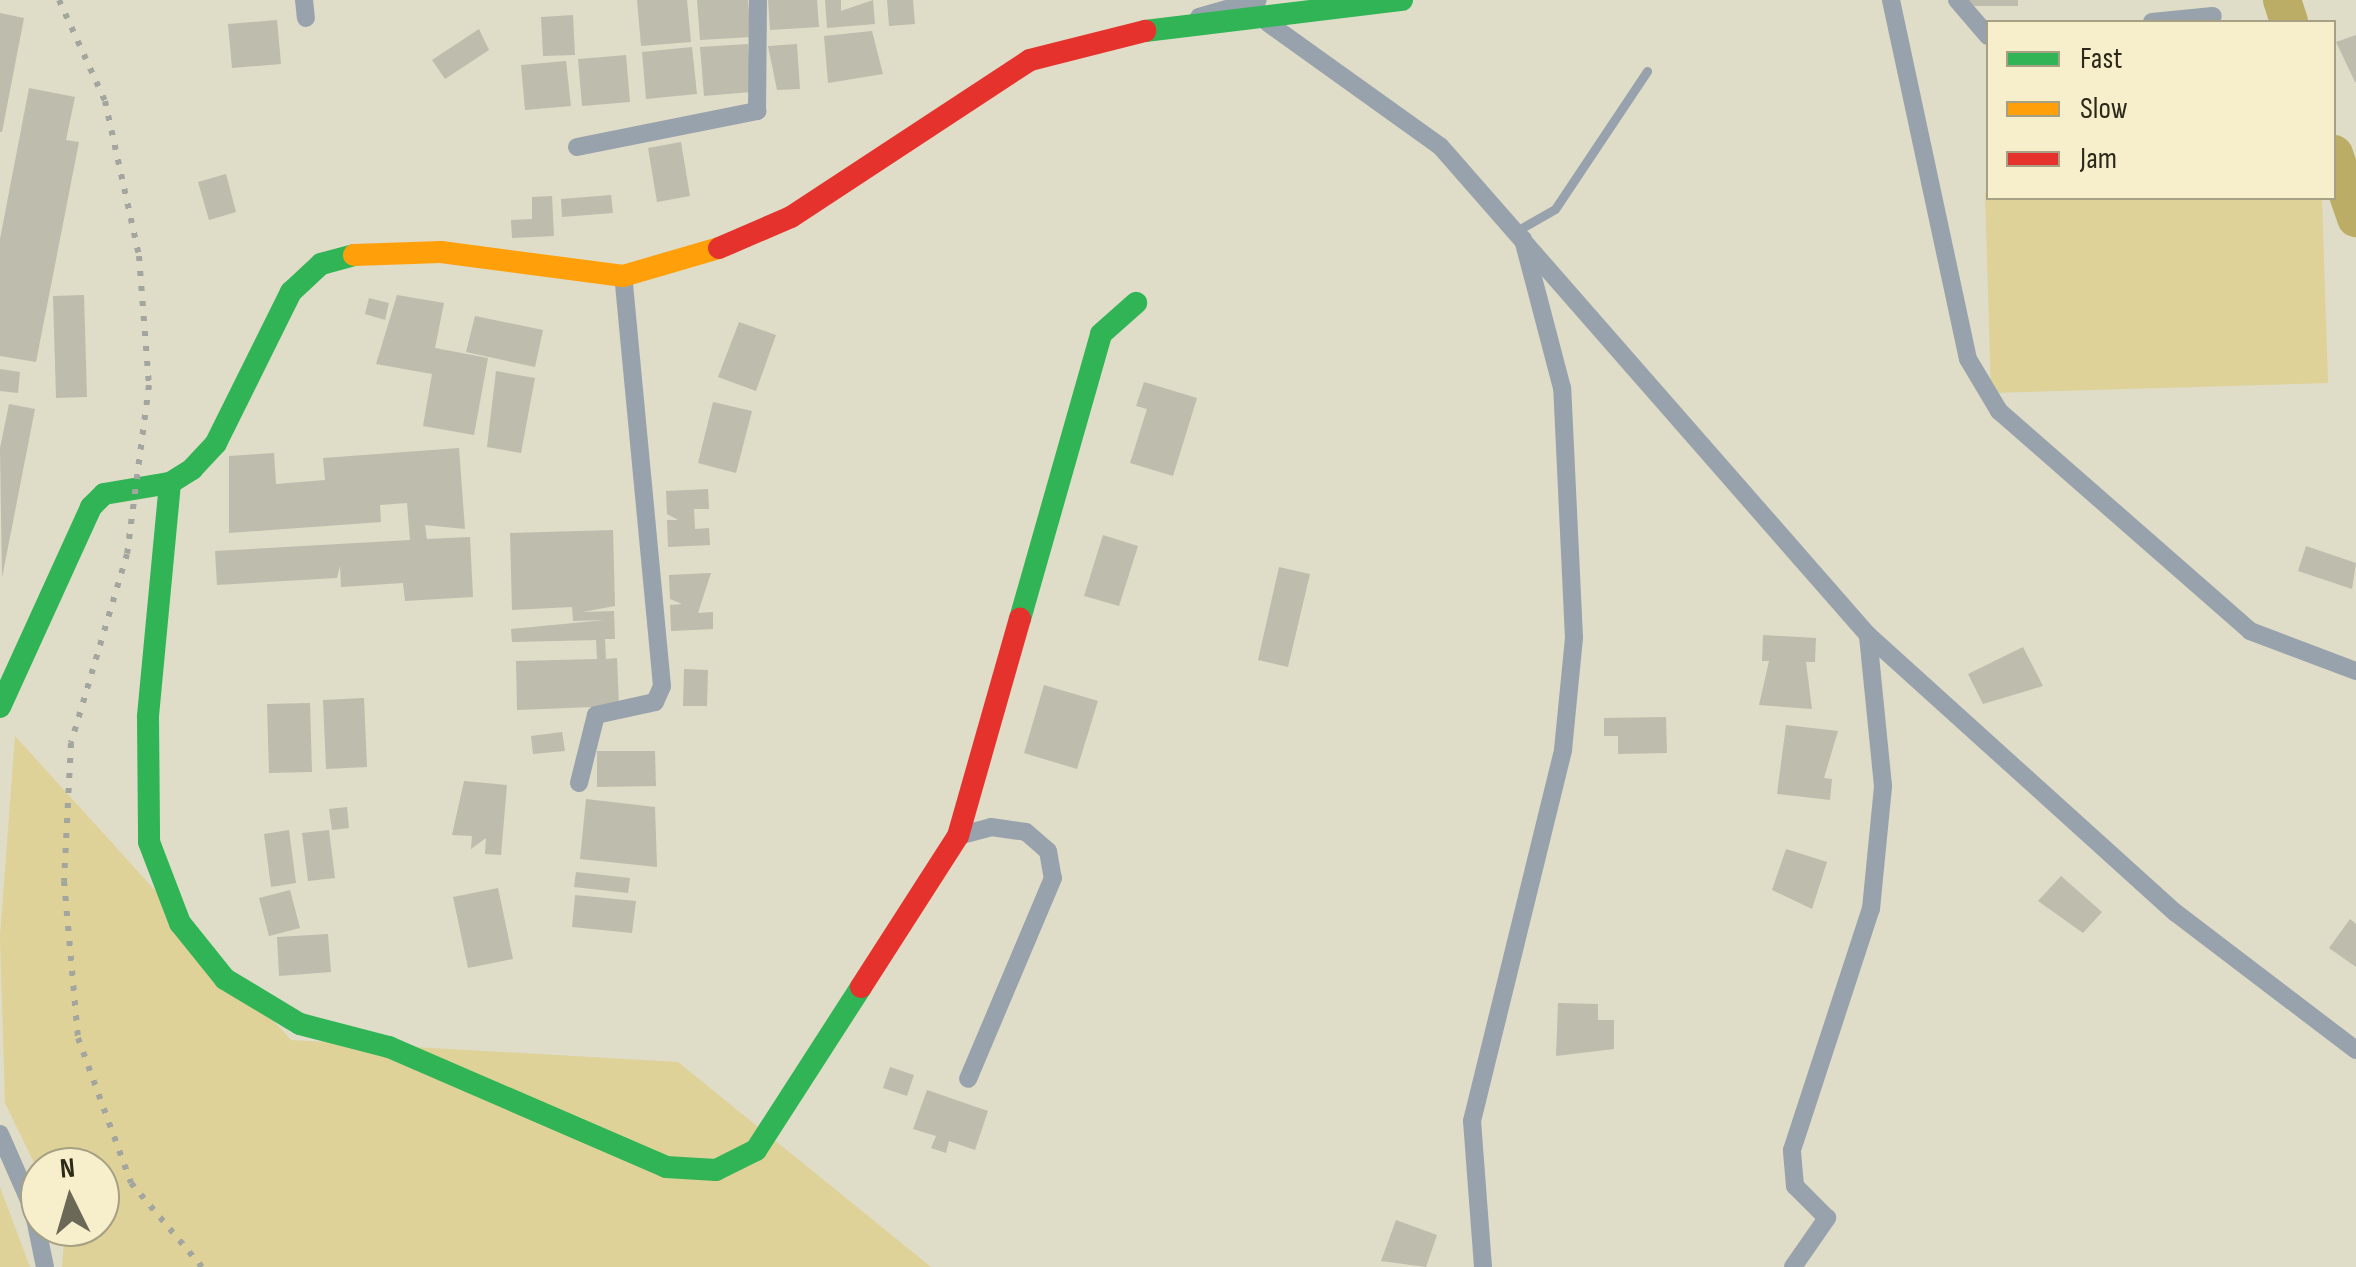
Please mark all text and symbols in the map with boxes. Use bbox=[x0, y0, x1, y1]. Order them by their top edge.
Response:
legend bbox=[1986, 20, 2336, 200]
text: Fast bbox=[2080, 41, 2122, 77]
text: Slow bbox=[2080, 91, 2128, 127]
text: Jam bbox=[2080, 141, 2117, 177]
north arrow bbox=[20, 1147, 120, 1247]
text: N bbox=[59, 1152, 76, 1186]

